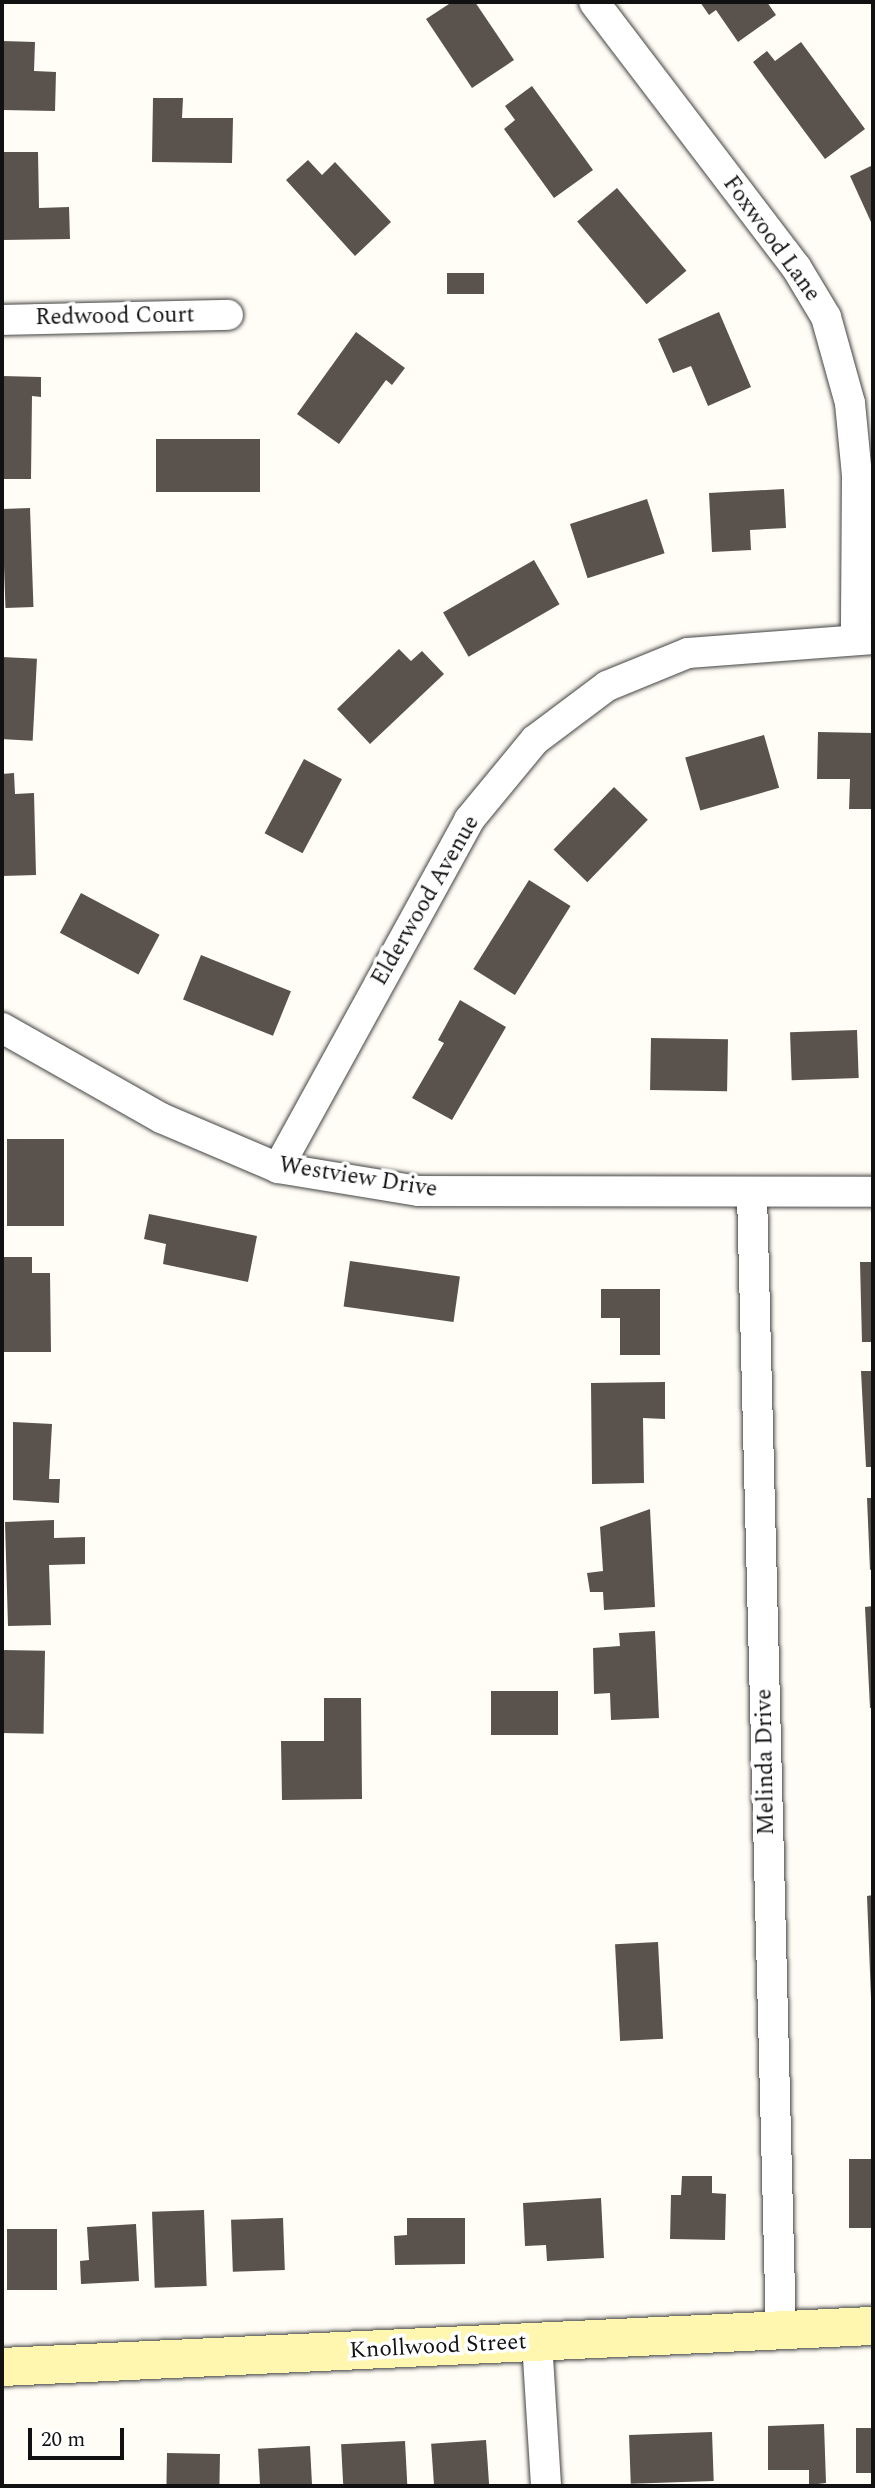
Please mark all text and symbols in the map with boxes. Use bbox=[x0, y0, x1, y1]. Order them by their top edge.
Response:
street label: Foxwood Lane bbox=[716, 171, 826, 307]
street label: Redwood Court bbox=[35, 302, 195, 332]
street label: Elderwood Avenue bbox=[366, 811, 486, 991]
street label: Westview Drive bbox=[277, 1152, 439, 1204]
street label: Melinda Drive bbox=[751, 1688, 781, 1836]
street label: Knollwood Street bbox=[349, 2329, 527, 2365]
scale bar bbox=[32, 2414, 128, 2458]
text: 20 m bbox=[41, 2424, 85, 2456]

